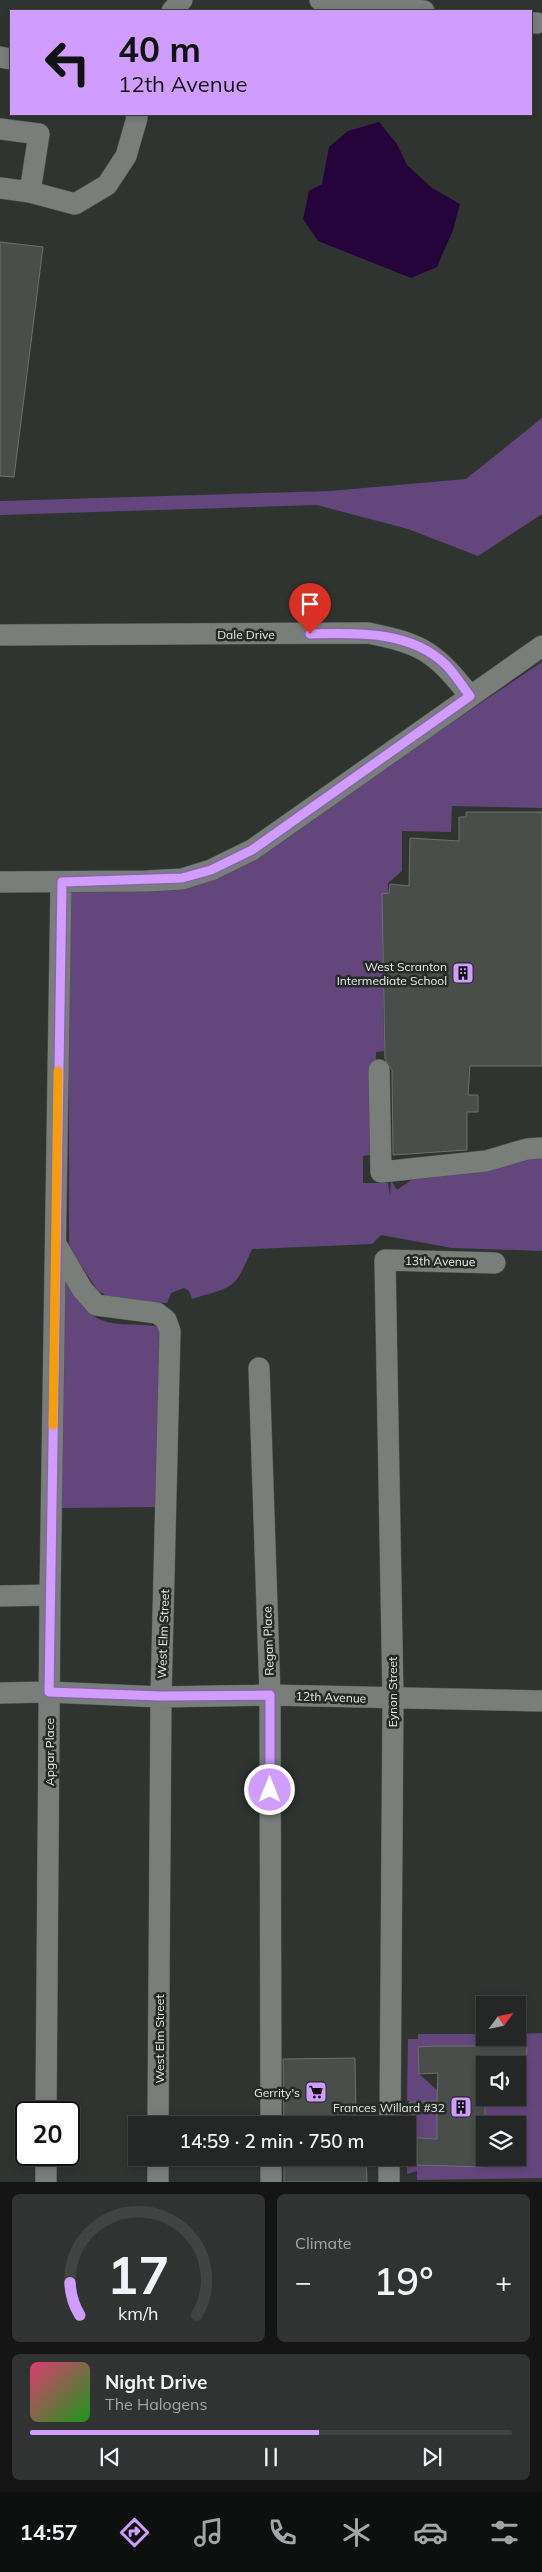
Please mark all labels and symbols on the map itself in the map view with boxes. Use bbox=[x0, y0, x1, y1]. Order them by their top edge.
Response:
pin bbox=[289, 583, 331, 634]
street label: Dale Drive bbox=[217, 627, 275, 642]
place label: West Scranton Intermediate School bbox=[337, 959, 447, 988]
building icon: West Scranton Intermediate School bbox=[451, 961, 475, 985]
street label: 13th Avenue bbox=[405, 1253, 475, 1269]
street label: West Elm Street bbox=[154, 1589, 172, 1679]
street label: Regan Place bbox=[259, 1606, 277, 1676]
street label: Eynon Street bbox=[385, 1657, 400, 1727]
street label: 12th Avenue bbox=[295, 1688, 367, 1706]
street label: Apgar Place bbox=[42, 1718, 57, 1786]
position arrow bbox=[243, 1763, 295, 1815]
street label: West Elm Street bbox=[152, 1994, 167, 2084]
north arrow bbox=[476, 1996, 526, 2046]
supermarket icon: Gerrity's bbox=[304, 2080, 328, 2104]
place label: Gerrity's bbox=[254, 2085, 300, 2100]
building icon: Frances Willard #32 bbox=[449, 2095, 473, 2119]
place label: Frances Willard #32 bbox=[333, 2100, 445, 2115]
speed limit sign: 20 bbox=[15, 2101, 80, 2166]

